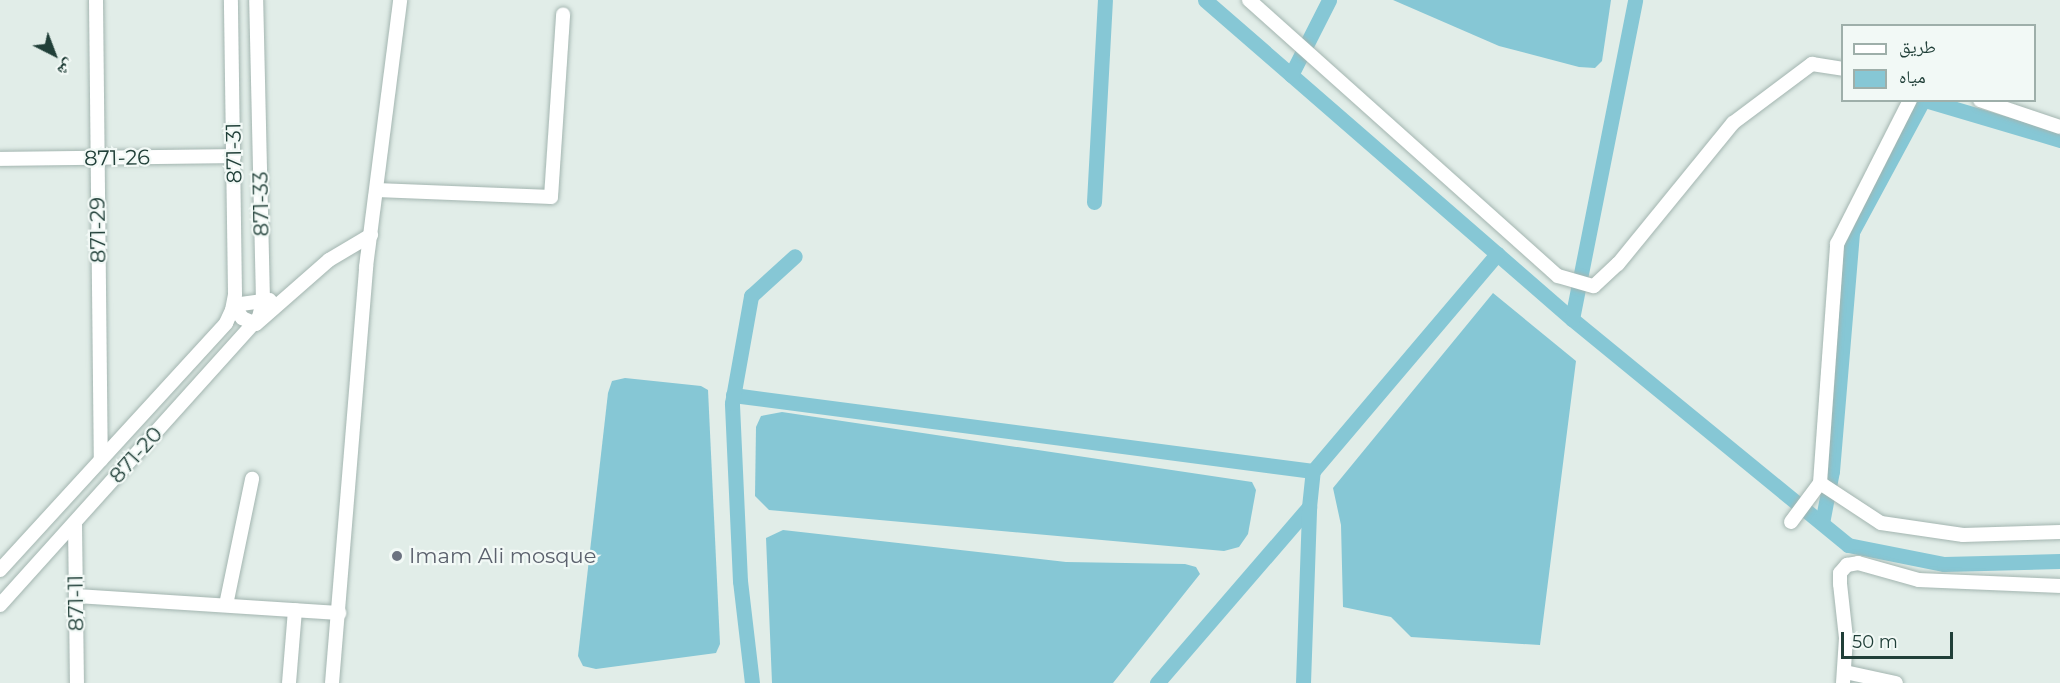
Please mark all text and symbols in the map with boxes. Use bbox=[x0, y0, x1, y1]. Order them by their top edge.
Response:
north arrow bbox=[24, 24, 84, 84]
legend bbox=[1841, 24, 2036, 102]
text: طريق bbox=[1899, 36, 1936, 58]
text: ش bbox=[54, 55, 79, 80]
text: مياه bbox=[1899, 66, 1926, 88]
street label: 871-31 bbox=[221, 122, 247, 184]
street label: 871-26 bbox=[84, 145, 150, 171]
street label: 871-33 bbox=[248, 171, 274, 237]
street label: 871-29 bbox=[85, 197, 111, 263]
street label: 871-20 bbox=[104, 422, 168, 488]
place label: Imam Ali mosque bbox=[409, 543, 596, 569]
marker: Imam Ali mosque bbox=[390, 549, 404, 563]
street label: 871-11 bbox=[63, 575, 89, 631]
scale bar bbox=[1844, 620, 1956, 658]
text: 50 m bbox=[1852, 631, 1898, 653]

